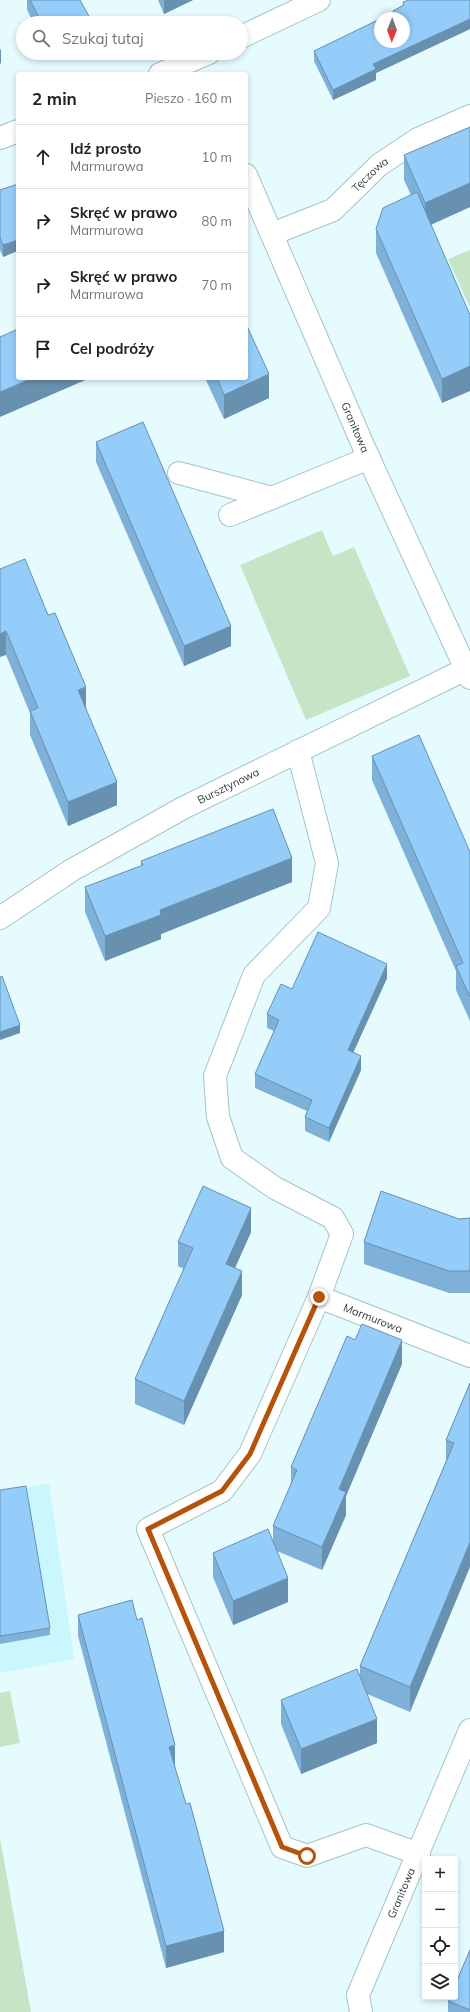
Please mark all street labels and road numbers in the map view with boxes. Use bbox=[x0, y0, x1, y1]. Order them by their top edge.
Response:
street label: Tęczowa bbox=[349, 154, 391, 195]
street label: Granitowa bbox=[338, 400, 372, 455]
street label: Bursztynowa bbox=[195, 765, 262, 807]
street label: Marmurowa bbox=[341, 1300, 405, 1336]
street label: Granitowa bbox=[384, 1866, 418, 1920]

